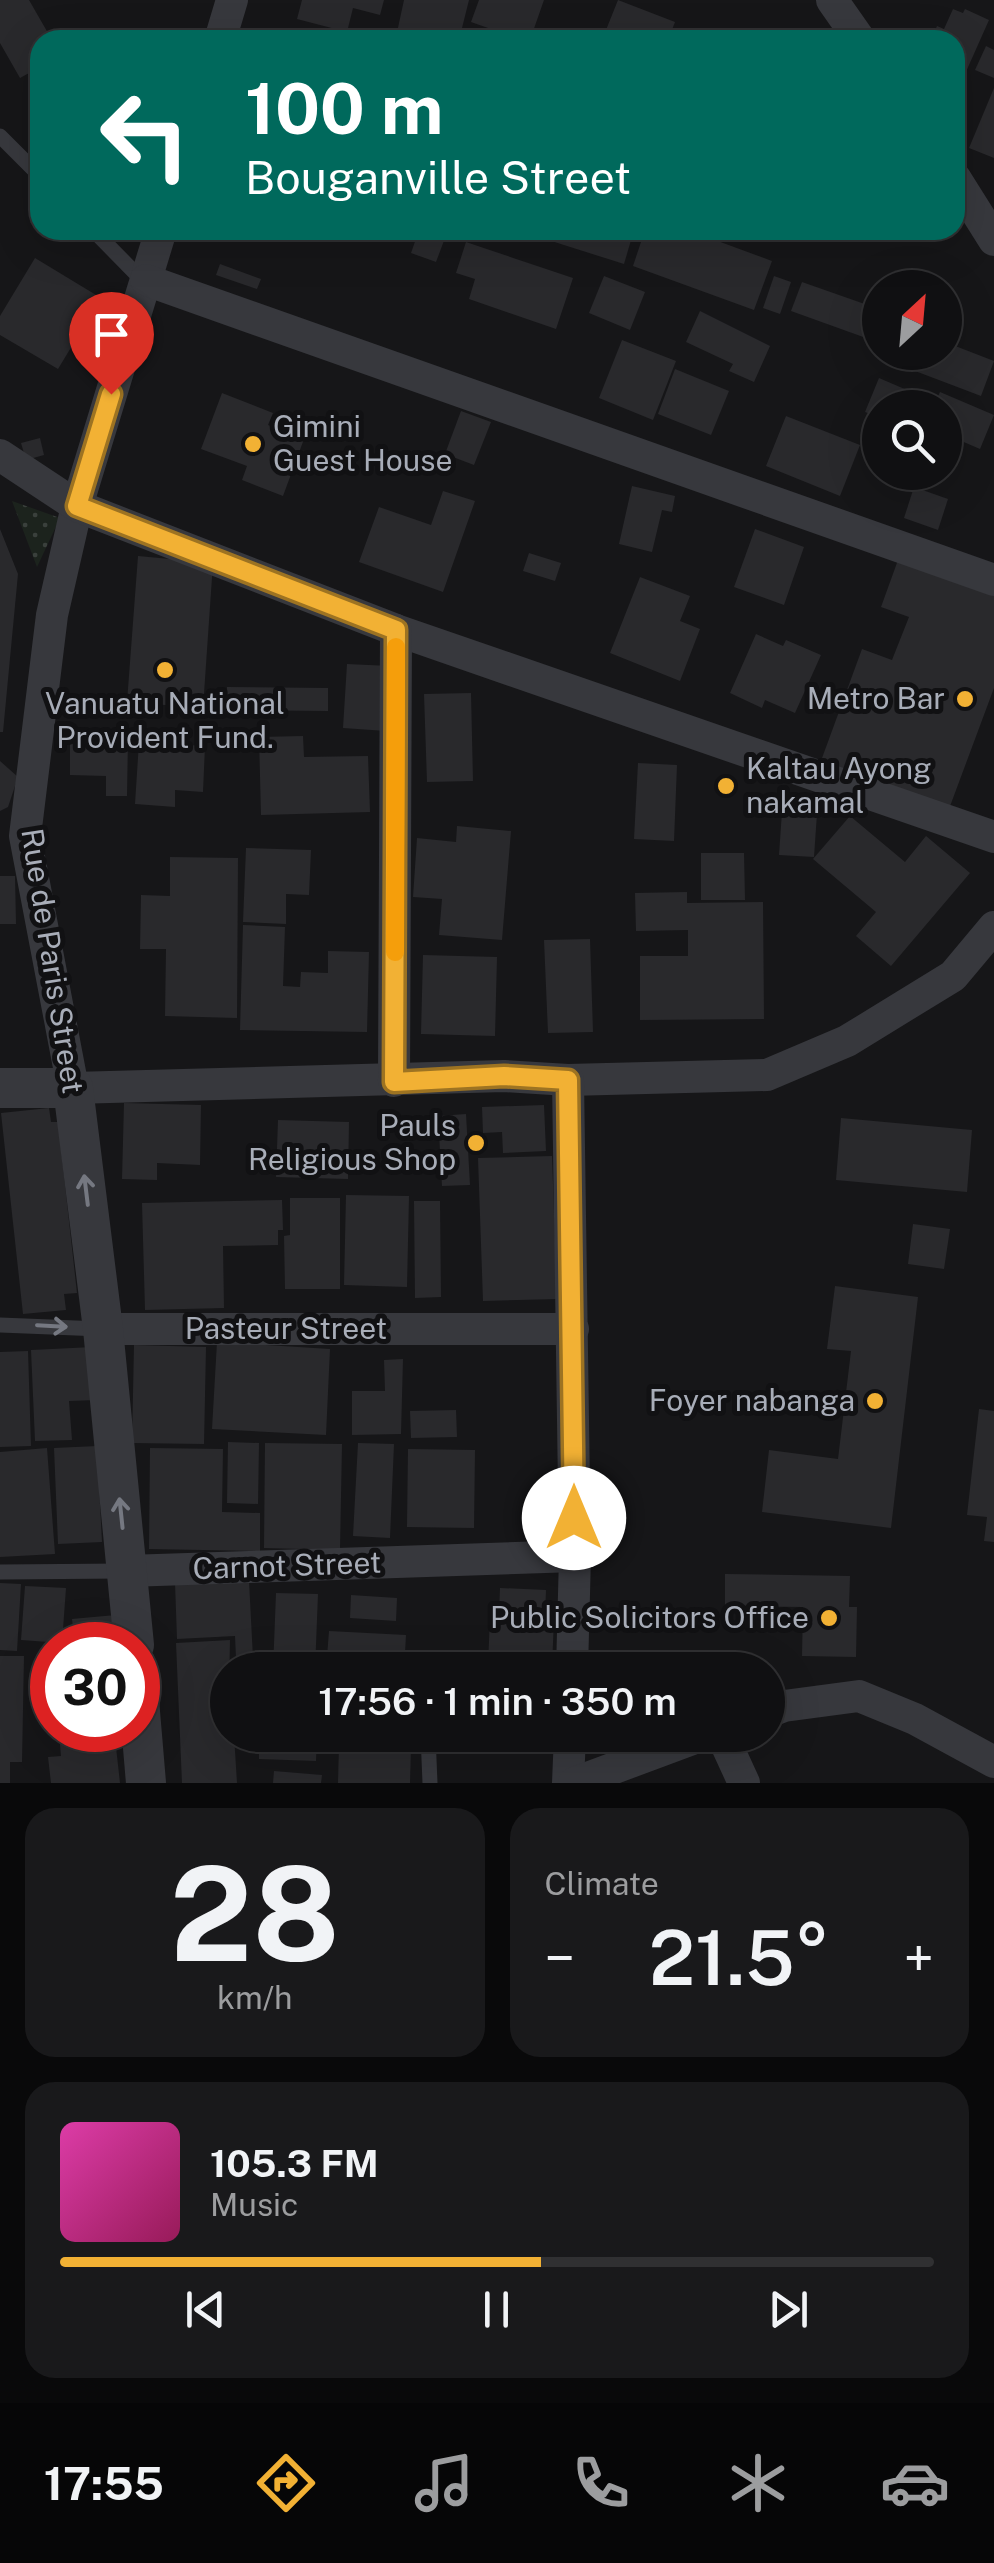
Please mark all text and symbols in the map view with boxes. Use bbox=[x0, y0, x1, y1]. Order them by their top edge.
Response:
text: 100 m bbox=[245, 67, 443, 150]
icon: left bbox=[80, 70, 210, 200]
text: Bouganville Street bbox=[245, 151, 631, 204]
north arrow bbox=[862, 270, 962, 370]
map controls bbox=[862, 270, 962, 490]
pin bbox=[69, 292, 154, 395]
icon: arrive bbox=[84, 307, 139, 362]
button: search bbox=[862, 390, 962, 490]
place label: Gimini Guest House bbox=[273, 408, 452, 478]
marker: Gimini Guest House bbox=[242, 433, 264, 455]
marker: Vanuatu National Provident Fund. bbox=[154, 659, 176, 681]
place label: Metro Bar bbox=[807, 680, 945, 716]
place label: Vanuatu National Provident Fund. bbox=[45, 685, 285, 755]
marker: Metro Bar bbox=[954, 688, 976, 710]
place label: Kaltau Ayong nakamal bbox=[746, 750, 932, 820]
marker: Kaltau Ayong nakamal bbox=[715, 775, 737, 797]
street label: Rue de Paris Street bbox=[14, 826, 92, 1096]
place label: Pauls Religious Shop bbox=[248, 1107, 456, 1177]
marker: Pauls Religious Shop bbox=[465, 1132, 487, 1154]
one-way arrow bbox=[76, 1174, 95, 1207]
street label: Pasteur Street bbox=[185, 1310, 387, 1346]
one-way arrow bbox=[35, 1317, 67, 1336]
place label: Foyer nabanga bbox=[649, 1382, 855, 1418]
marker: Foyer nabanga bbox=[864, 1390, 886, 1412]
position arrow bbox=[522, 1466, 626, 1570]
one-way arrow bbox=[112, 1497, 131, 1530]
street label: Carnot Street bbox=[192, 1544, 382, 1586]
place label: Public Solicitors Office bbox=[490, 1599, 809, 1635]
marker: Public Solicitors Office bbox=[818, 1607, 840, 1629]
speed limit sign: 30 bbox=[30, 1622, 160, 1752]
text: 17:56 · 1 min · 350 m bbox=[318, 1679, 677, 1724]
text: 28 bbox=[170, 1838, 340, 1990]
text: Climate bbox=[545, 1865, 659, 1902]
text: 21.5° bbox=[649, 1914, 830, 2002]
text: − bbox=[545, 1926, 575, 1990]
text: + bbox=[903, 1926, 934, 1990]
text: km/h bbox=[217, 1979, 292, 2016]
text: 105.3 FM bbox=[210, 2141, 379, 2186]
text: Music bbox=[210, 2186, 298, 2223]
icon: previous bbox=[178, 2282, 233, 2337]
icon: pause bbox=[469, 2282, 524, 2337]
icon: next bbox=[761, 2282, 816, 2337]
icon: directions bbox=[251, 2448, 321, 2518]
icon: music bbox=[409, 2448, 479, 2518]
icon: phone bbox=[566, 2448, 636, 2518]
icon: climate bbox=[723, 2448, 793, 2518]
icon: car bbox=[880, 2448, 950, 2518]
text: 17:55 bbox=[44, 2457, 164, 2510]

